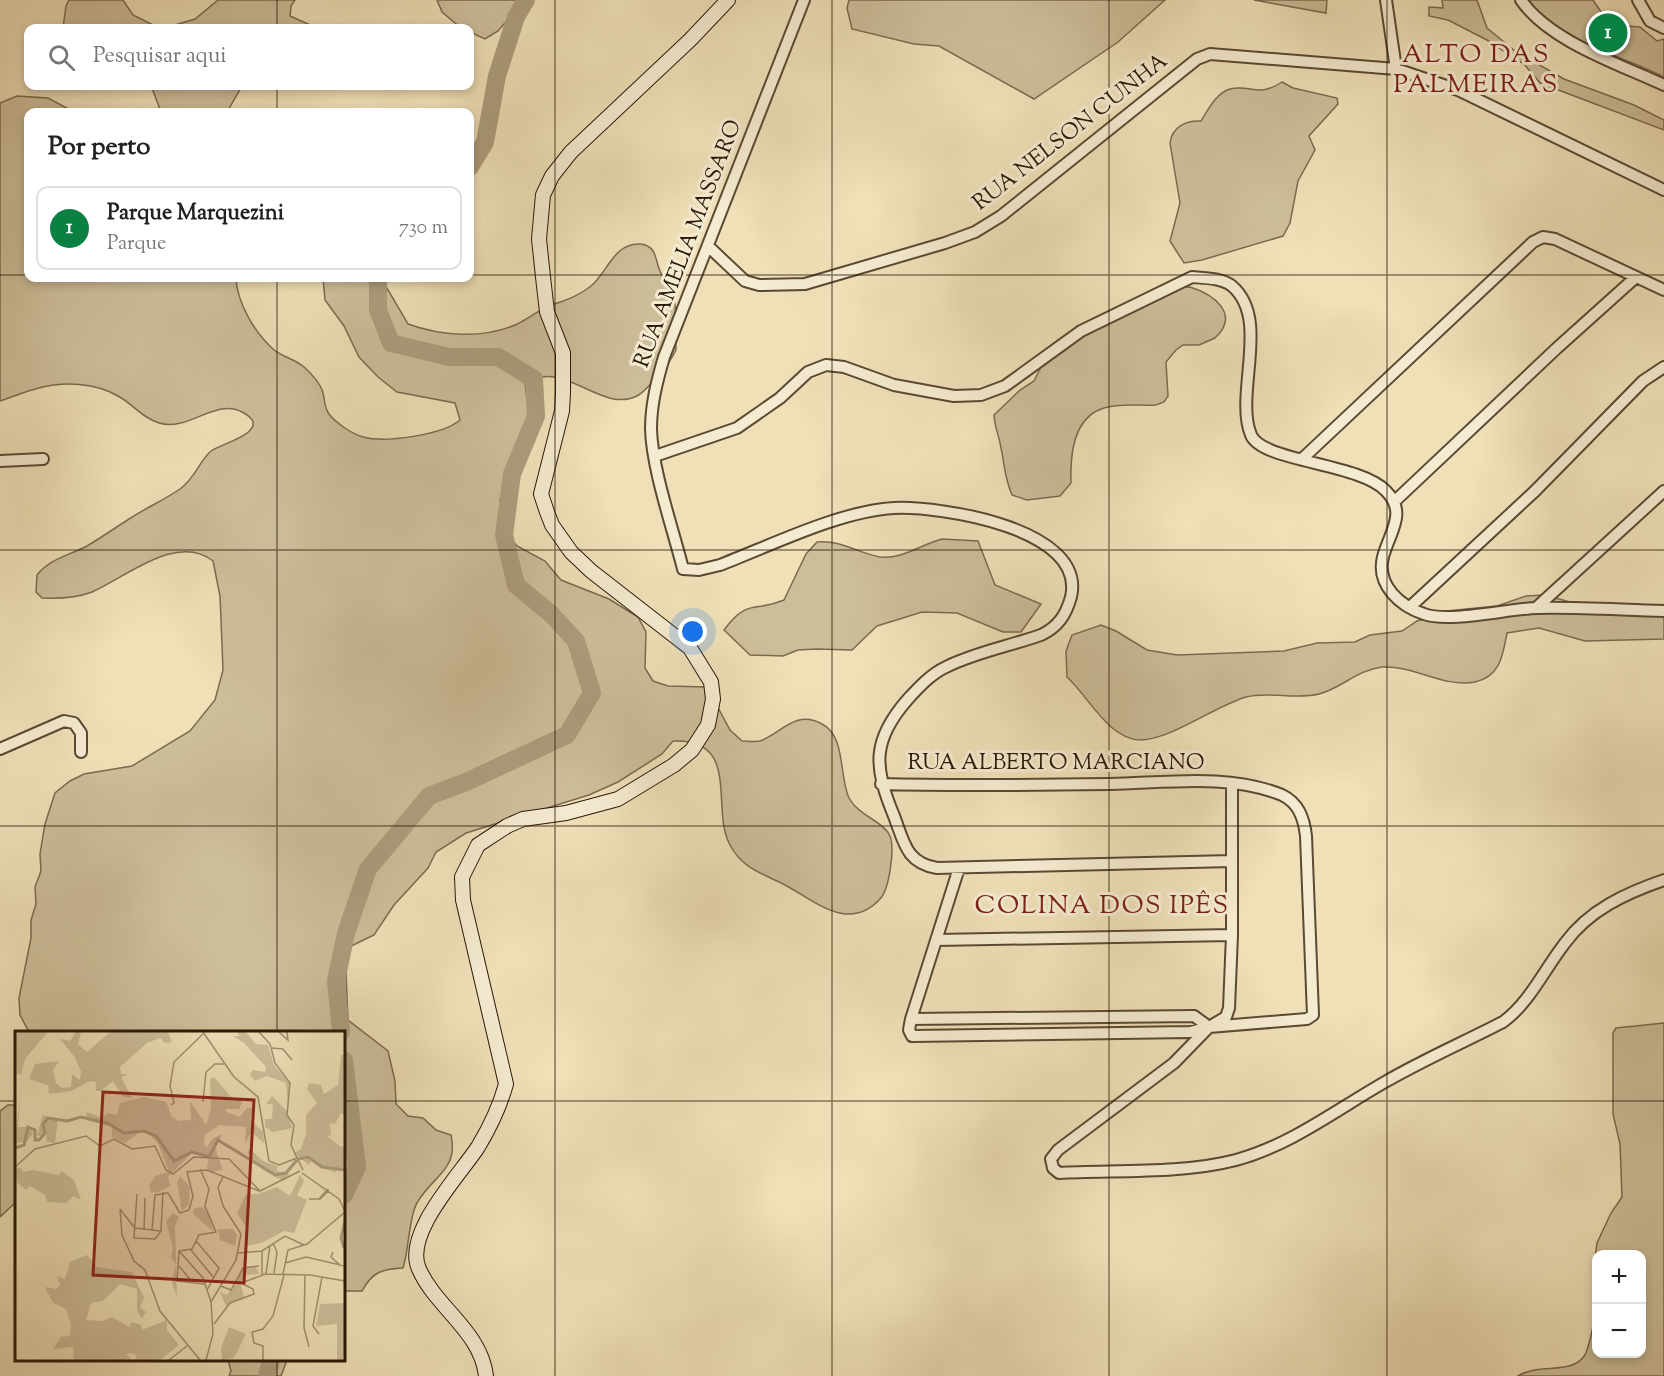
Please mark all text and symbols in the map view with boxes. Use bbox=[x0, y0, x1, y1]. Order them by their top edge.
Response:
pin: 1 bbox=[1588, 10, 1628, 56]
search box bbox=[24, 24, 474, 90]
district label: ALTO DAS PALMEIRAS bbox=[1393, 37, 1559, 104]
icon: search bbox=[45, 41, 78, 74]
text: Pesquisar aqui bbox=[93, 41, 227, 73]
street label: RUA NELSON CUNHA bbox=[967, 46, 1176, 220]
street label: RUA AMELIA MASSARO bbox=[627, 115, 751, 373]
text: Por perto bbox=[48, 129, 150, 166]
text: Parque Marquezini bbox=[107, 198, 284, 230]
text: 1 bbox=[66, 214, 73, 243]
text: 730 m bbox=[399, 214, 448, 243]
text: Parque bbox=[107, 230, 166, 259]
your location bbox=[678, 617, 707, 646]
street label: RUA ALBERTO MARCIANO bbox=[907, 748, 1205, 780]
district label: COLINA DOS IPÊS bbox=[974, 888, 1230, 925]
inset map bbox=[15, 1031, 345, 1361]
map controls bbox=[1592, 1250, 1646, 1358]
button: + bbox=[1592, 1250, 1646, 1304]
button: − bbox=[1592, 1304, 1646, 1358]

